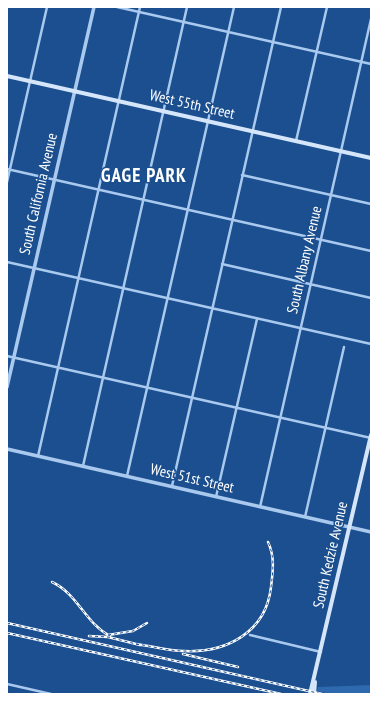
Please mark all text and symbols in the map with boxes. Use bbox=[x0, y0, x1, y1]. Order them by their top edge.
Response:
street label: West 55th Street bbox=[148, 86, 236, 124]
street label: South California Avenue bbox=[16, 132, 62, 256]
district label: GAGE PARK bbox=[101, 166, 187, 188]
street label: South Albany Avenue bbox=[284, 205, 326, 315]
street label: West 51st Street bbox=[149, 461, 235, 497]
street label: South Kedzie Avenue bbox=[310, 500, 352, 610]

